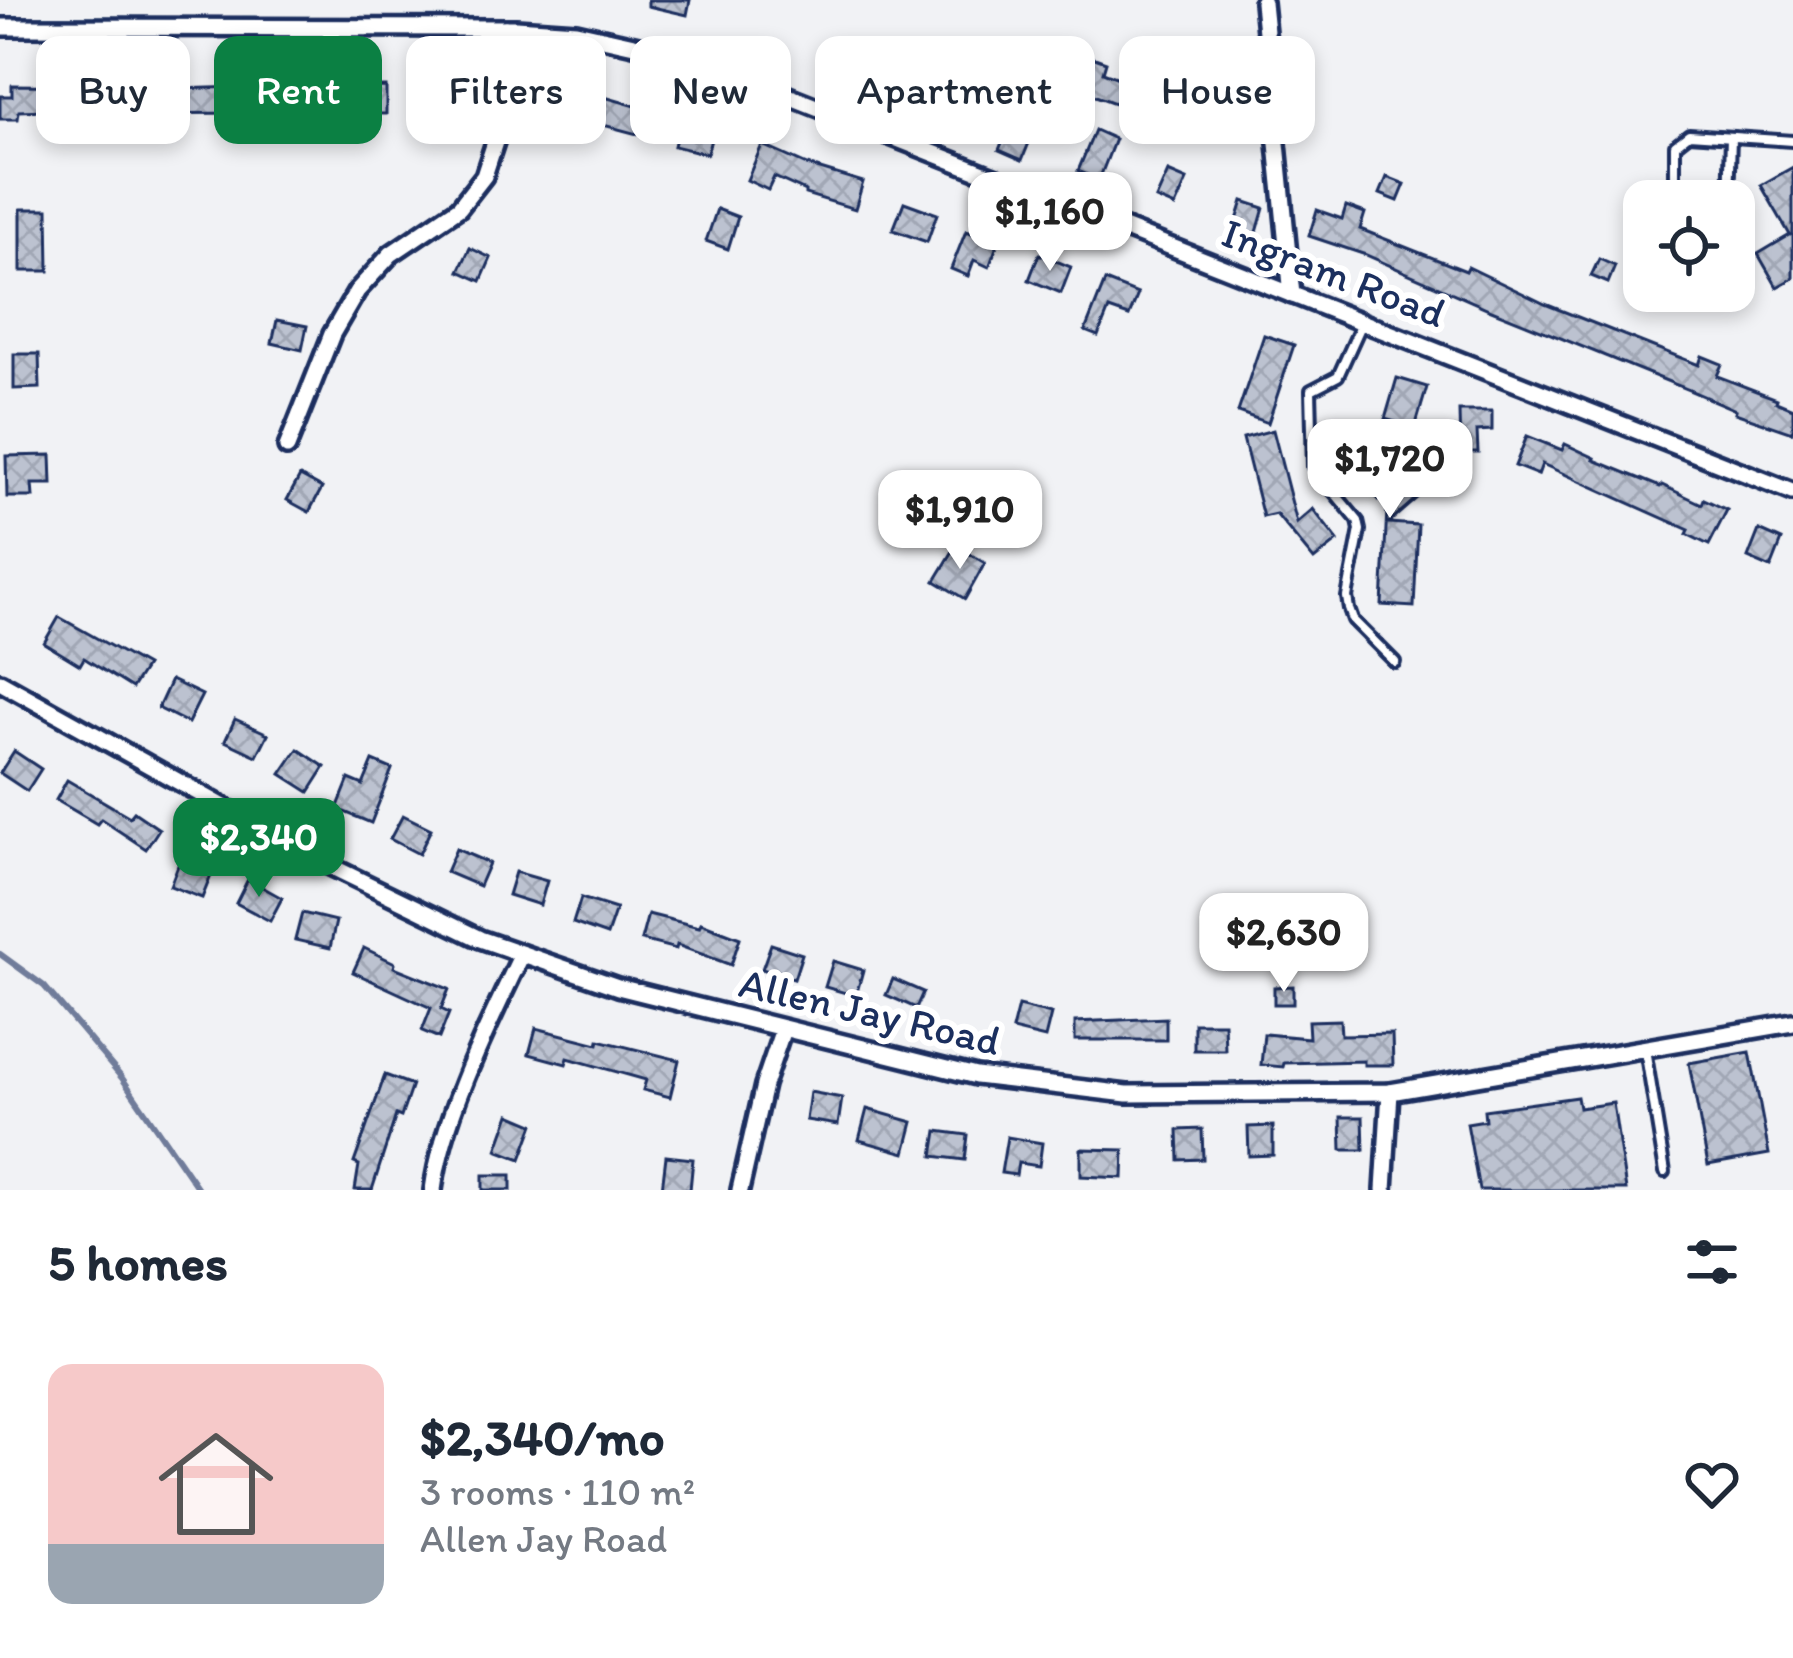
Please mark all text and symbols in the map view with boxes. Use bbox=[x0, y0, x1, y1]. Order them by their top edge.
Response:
chip: Buy bbox=[36, 36, 190, 144]
chip: Rent bbox=[214, 36, 382, 144]
chip: Filters bbox=[406, 36, 606, 144]
chip: New bbox=[630, 36, 791, 144]
chip: Apartment bbox=[815, 36, 1095, 144]
chip: House bbox=[1119, 36, 1315, 144]
pin: $1,160 bbox=[952, 172, 1148, 274]
map controls bbox=[1623, 180, 1755, 312]
button: locate bbox=[1623, 180, 1755, 312]
text: $1,160 bbox=[995, 187, 1105, 234]
street label: Ingram Road bbox=[1215, 207, 1453, 338]
pin: $1,720 bbox=[1292, 419, 1488, 521]
text: $1,720 bbox=[1335, 434, 1446, 481]
pin: $1,910 bbox=[862, 470, 1058, 572]
text: $1,910 bbox=[905, 485, 1015, 532]
pin: $2,340 bbox=[161, 798, 357, 900]
text: $2,340 bbox=[200, 813, 318, 860]
pin: $2,630 bbox=[1186, 893, 1382, 995]
text: $2,630 bbox=[1226, 908, 1342, 955]
street label: Allen Jay Road bbox=[735, 957, 1005, 1066]
icon: filters bbox=[1679, 1229, 1745, 1295]
text: 5 homes bbox=[48, 1232, 228, 1293]
text: $2,340/mo bbox=[420, 1407, 665, 1468]
icon: home bbox=[144, 1412, 288, 1556]
icon: heart bbox=[1679, 1451, 1745, 1517]
text: 3 rooms · 110 m² bbox=[420, 1468, 695, 1515]
text: Allen Jay Road bbox=[420, 1515, 667, 1562]

